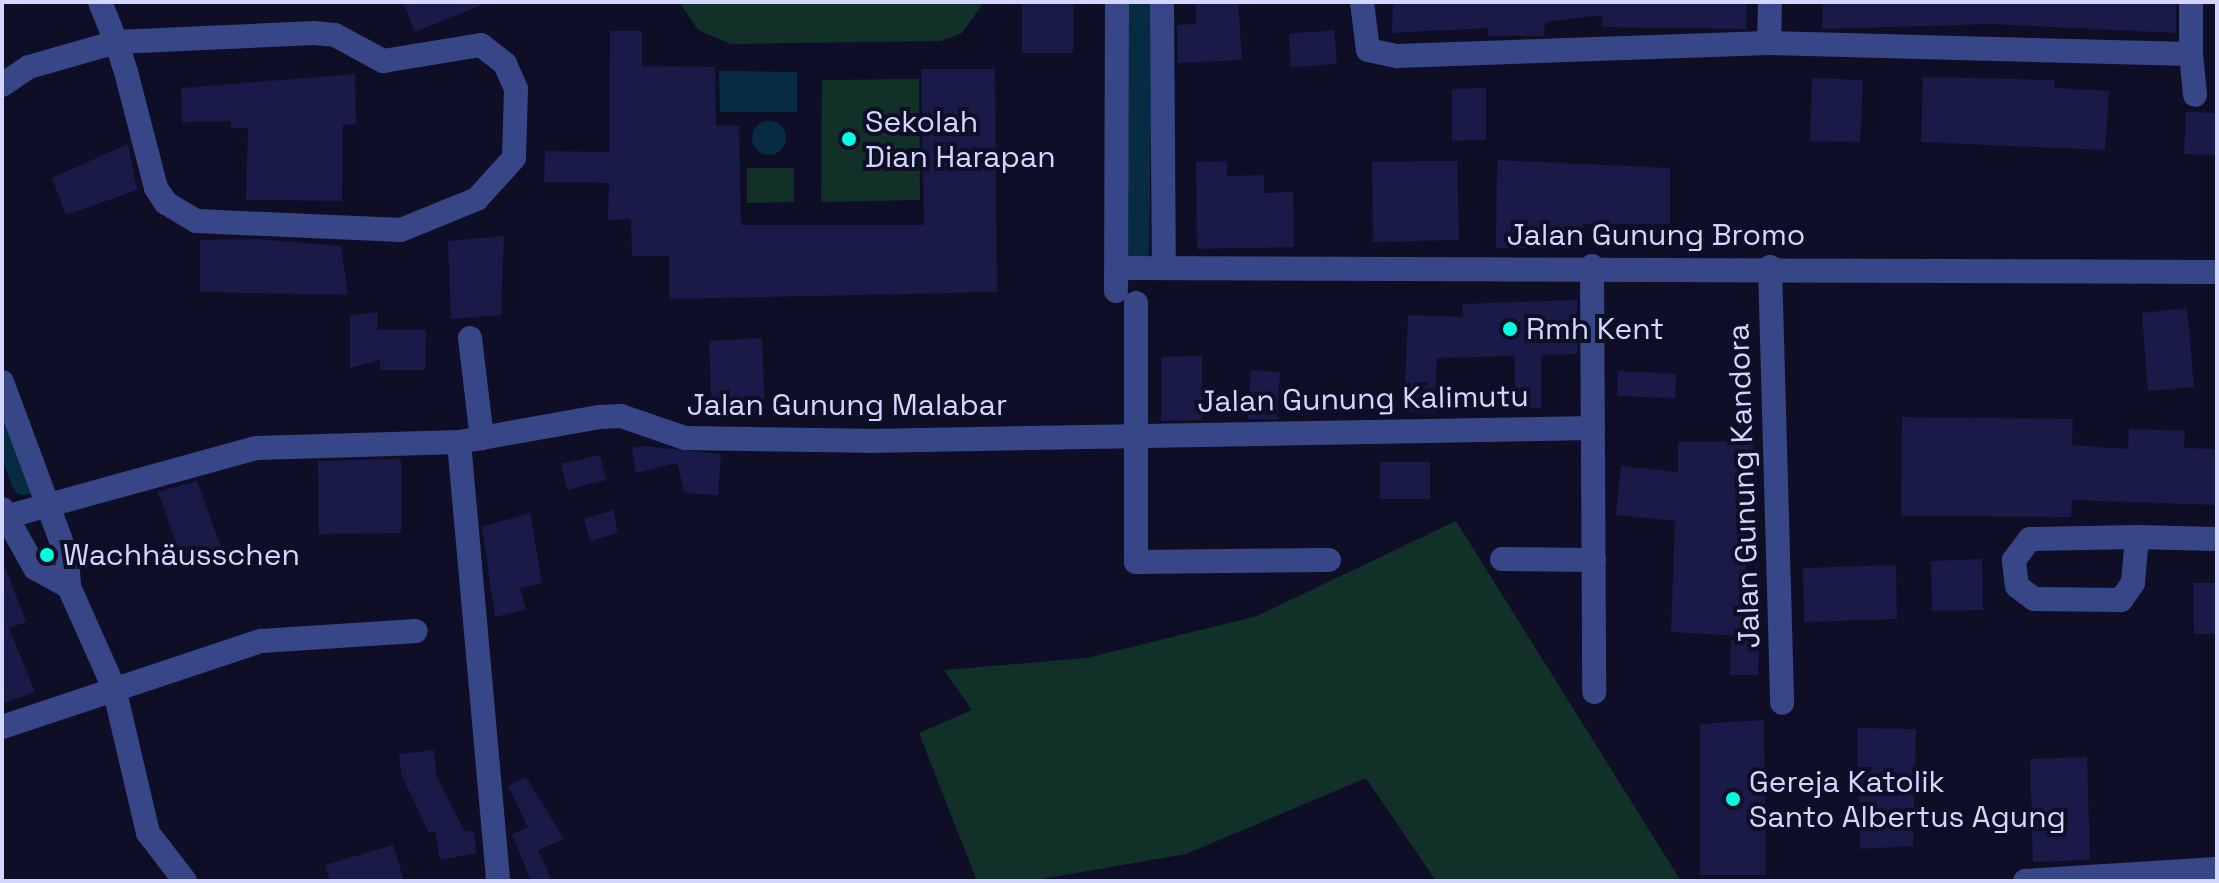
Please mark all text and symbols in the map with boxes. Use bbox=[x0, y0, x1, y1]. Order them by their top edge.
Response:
place label: Sekolah Dian Harapan bbox=[865, 104, 1056, 174]
marker: Sekolah Dian Harapan bbox=[840, 130, 858, 148]
street label: Jalan Gunung Bromo bbox=[1507, 217, 1805, 253]
place label: Rmh Kent bbox=[1526, 311, 1664, 347]
marker: Rmh Kent bbox=[1501, 320, 1519, 338]
street label: Jalan Gunung Kandora bbox=[1720, 323, 1768, 649]
street label: Jalan Gunung Kalimutu bbox=[1197, 378, 1529, 420]
street label: Jalan Gunung Malabar bbox=[687, 387, 1007, 423]
place label: Wachhäusschen bbox=[63, 537, 300, 573]
marker: Wachhäusschen bbox=[38, 546, 56, 564]
place label: Gereja Katolik Santo Albertus Agung bbox=[1749, 764, 2067, 834]
marker: Gereja Katolik Santo Albertus Agung bbox=[1724, 790, 1742, 808]

